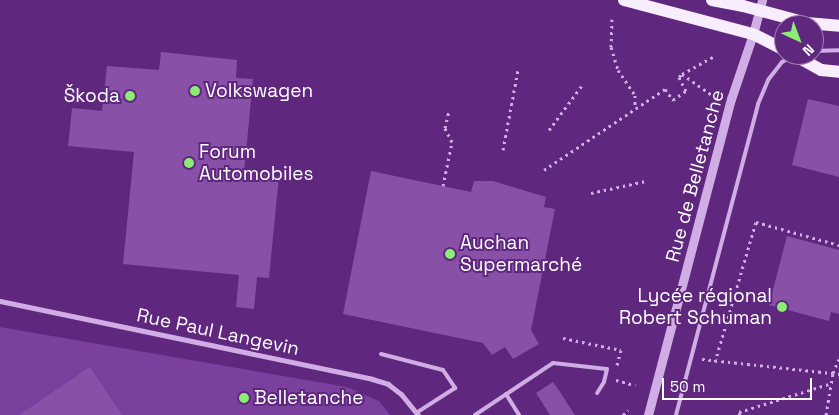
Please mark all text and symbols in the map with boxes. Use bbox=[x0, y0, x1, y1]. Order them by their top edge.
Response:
north arrow bbox=[774, 15, 824, 65]
text: N bbox=[799, 40, 818, 60]
place label: Volkswagen bbox=[205, 80, 313, 102]
place label: Škoda bbox=[64, 85, 120, 107]
marker: Volkswagen bbox=[189, 85, 201, 97]
street label: Rue de Belletanche bbox=[661, 87, 729, 265]
marker: Škoda bbox=[124, 90, 136, 102]
place label: Forum Automobiles bbox=[199, 141, 314, 185]
marker: Forum Automobiles bbox=[183, 157, 195, 169]
place label: Auchan Supermarché bbox=[460, 232, 582, 276]
marker: Auchan Supermarché bbox=[444, 248, 456, 260]
place label: Lycée régional Robert Schuman bbox=[619, 285, 772, 329]
marker: Lycée régional Robert Schuman bbox=[776, 301, 788, 313]
street label: Rue Paul Langevin bbox=[135, 304, 301, 360]
scale bar bbox=[664, 368, 814, 400]
text: 50 m bbox=[670, 377, 705, 396]
place label: Belletanche bbox=[254, 387, 364, 409]
marker: Belletanche bbox=[238, 392, 250, 404]

